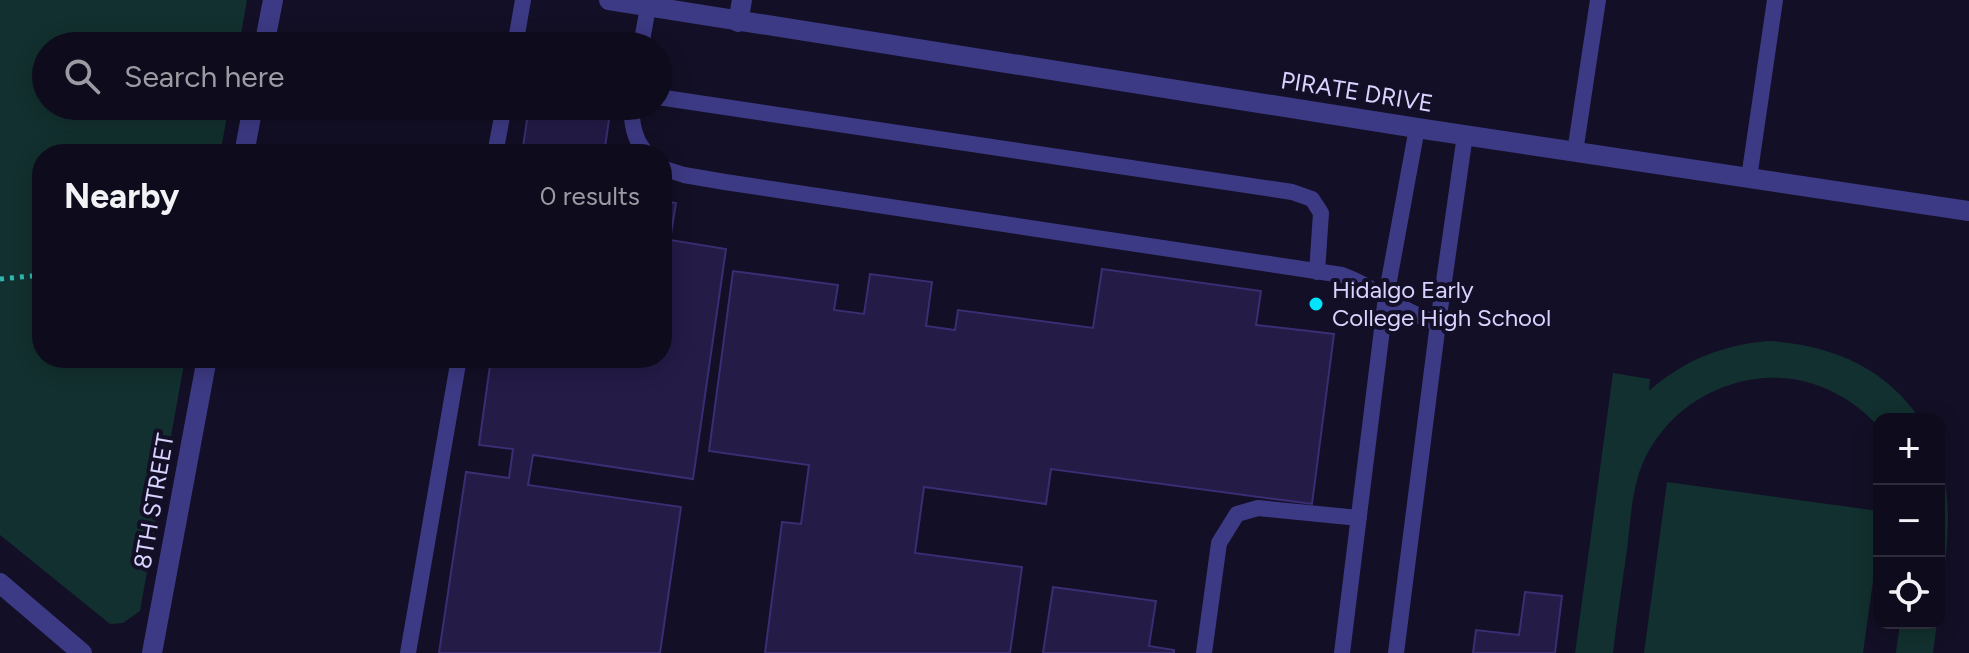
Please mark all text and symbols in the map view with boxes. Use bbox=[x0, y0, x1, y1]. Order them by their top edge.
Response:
search box bbox=[32, 32, 672, 120]
icon: search bbox=[60, 54, 104, 98]
text: Search here bbox=[124, 58, 284, 95]
street label: PIRATE DRIVE bbox=[1279, 65, 1435, 118]
text: Nearby bbox=[64, 176, 179, 217]
text: 0 results bbox=[540, 180, 640, 212]
place label: Hidalgo Early College High School bbox=[1332, 275, 1551, 332]
marker: Hidalgo Early College High School bbox=[1307, 295, 1325, 313]
map controls bbox=[1873, 413, 1945, 629]
button: + bbox=[1873, 413, 1945, 485]
street label: 8TH STREET bbox=[127, 431, 180, 571]
button: − bbox=[1873, 485, 1945, 557]
button: locate bbox=[1873, 557, 1945, 629]

